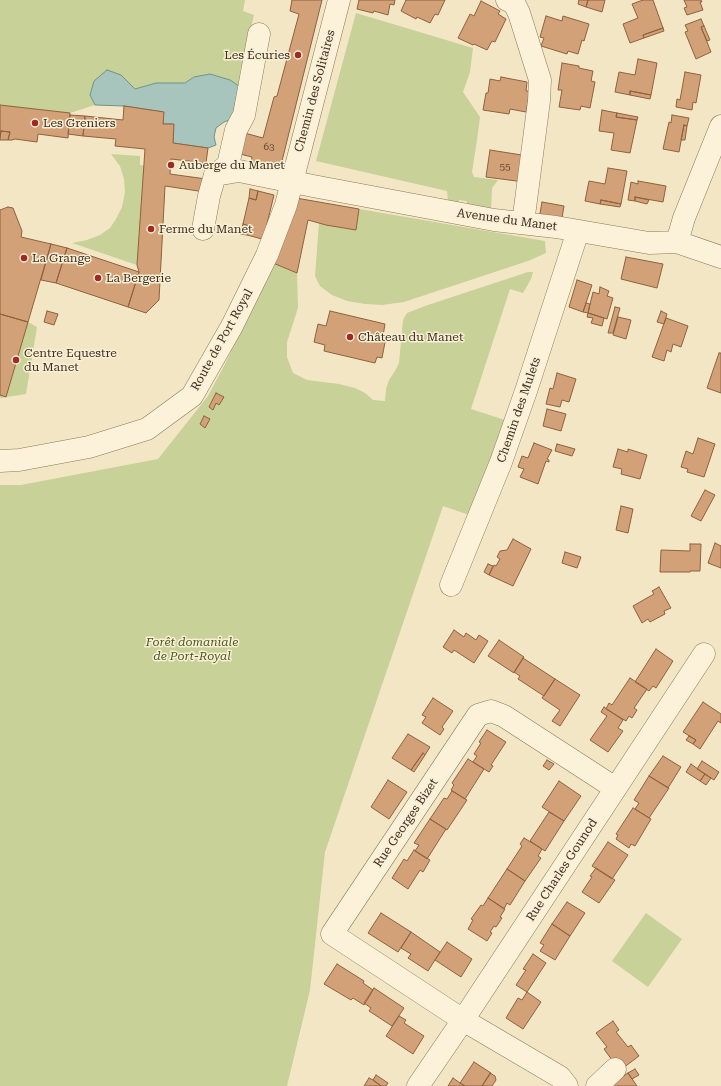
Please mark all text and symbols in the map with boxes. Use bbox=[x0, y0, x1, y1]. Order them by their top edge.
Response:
street label: Chemin des Solitaires bbox=[292, 28, 338, 154]
place label: Les Écuries bbox=[224, 48, 290, 62]
marker: Les Écuries bbox=[293, 50, 303, 60]
place label: Les Greniers bbox=[43, 116, 115, 130]
marker: Les Greniers bbox=[30, 118, 40, 128]
house number: 63 bbox=[263, 141, 275, 153]
place label: Auberge du Manet bbox=[179, 158, 285, 172]
marker: Auberge du Manet bbox=[166, 160, 176, 170]
house number: 55 bbox=[499, 161, 511, 173]
street label: Avenue du Manet bbox=[456, 206, 558, 234]
place label: Ferme du Manet bbox=[159, 222, 253, 236]
marker: Ferme du Manet bbox=[146, 224, 156, 234]
place label: La Grange bbox=[32, 251, 91, 265]
marker: La Grange bbox=[19, 253, 29, 263]
place label: La Bergerie bbox=[106, 271, 171, 285]
marker: La Bergerie bbox=[93, 273, 103, 283]
street label: Route de Port Royal bbox=[188, 287, 256, 393]
place label: Château du Manet bbox=[358, 330, 463, 344]
marker: Château du Manet bbox=[345, 332, 355, 342]
place label: Centre Equestre du Manet bbox=[24, 346, 117, 374]
marker: Centre Equestre du Manet bbox=[11, 355, 21, 365]
street label: Chemin des Mulets bbox=[494, 355, 544, 465]
park label: Forêt domaniale de Port-Royal bbox=[146, 635, 238, 663]
street label: Rue Georges Bizet bbox=[371, 776, 441, 870]
street label: Rue Charles Gounod bbox=[523, 816, 601, 924]

